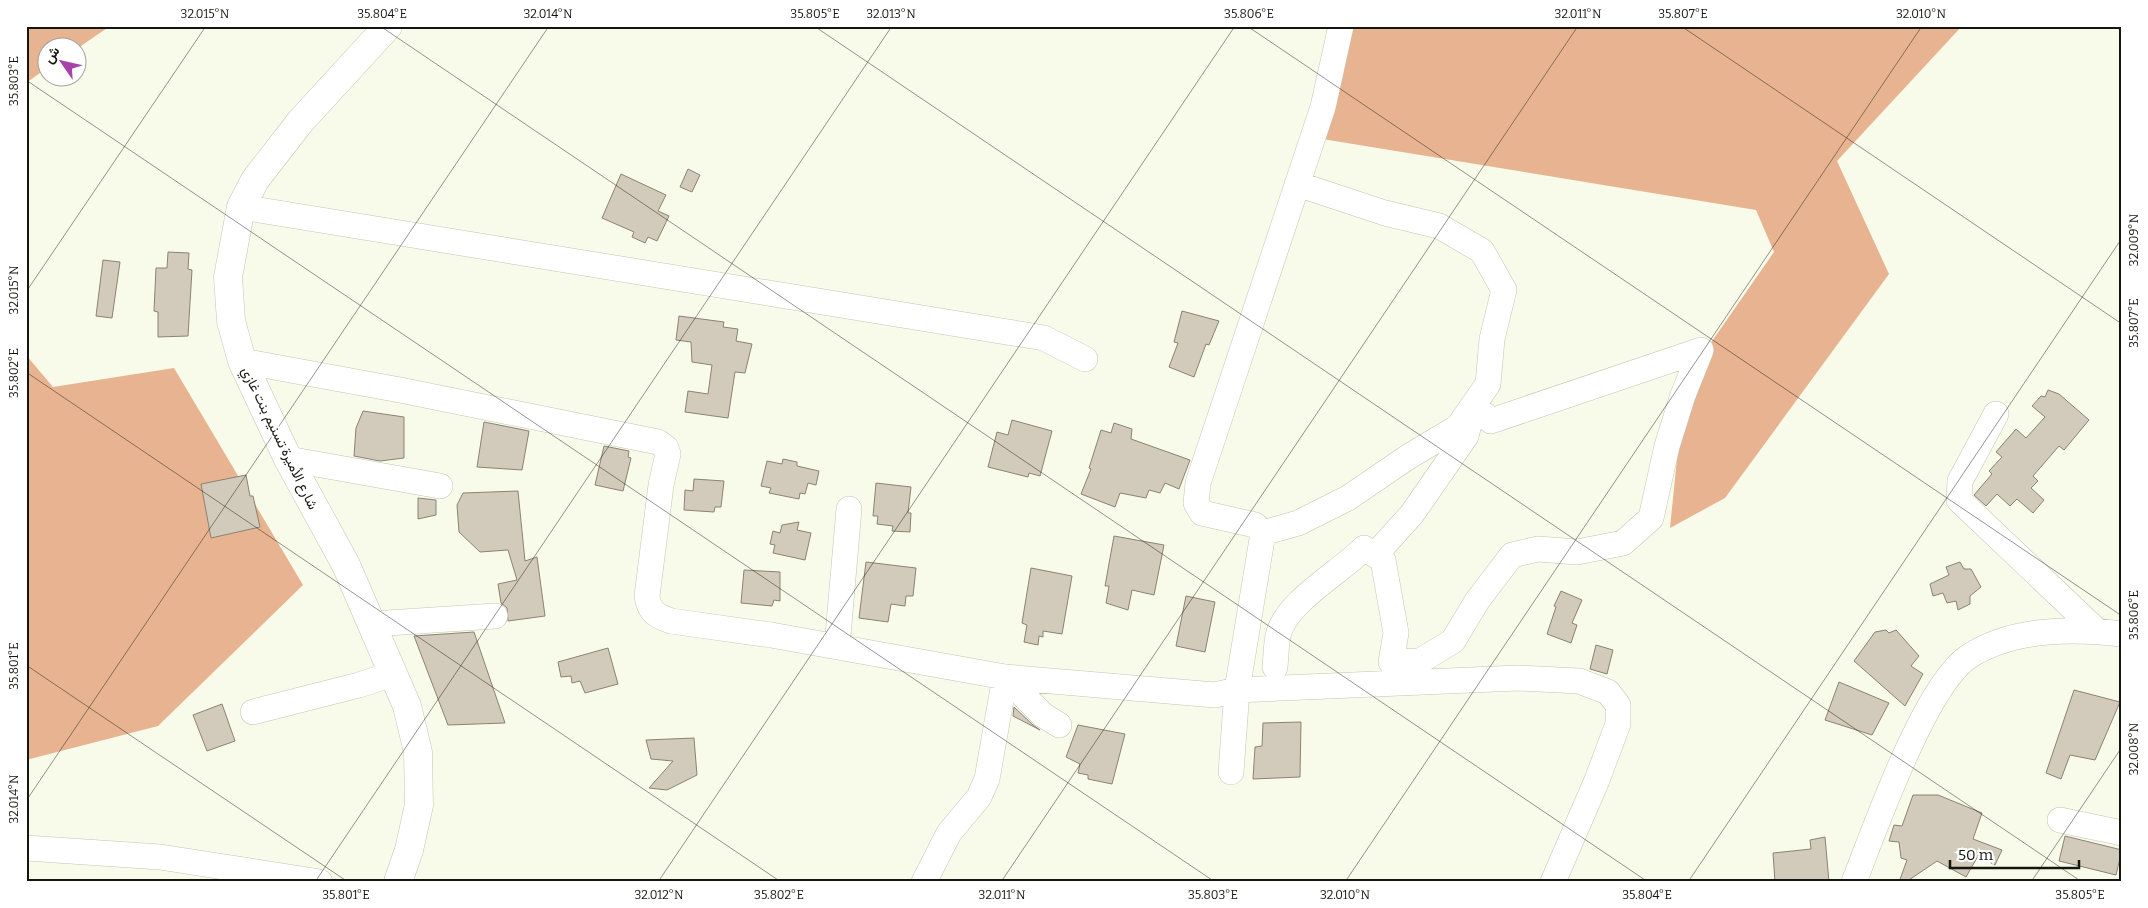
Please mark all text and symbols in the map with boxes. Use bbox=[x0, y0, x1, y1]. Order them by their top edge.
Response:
text: 32.015°N bbox=[181, 7, 230, 21]
text: 35.804°E bbox=[357, 7, 407, 21]
text: 32.014°N bbox=[523, 7, 573, 21]
text: 35.805°E bbox=[790, 7, 840, 21]
text: 32.013°N bbox=[866, 7, 916, 21]
text: 35.806°E bbox=[1224, 7, 1274, 21]
text: 32.011°N bbox=[1555, 7, 1602, 21]
text: 35.807°E bbox=[1658, 7, 1708, 21]
text: 32.010°N bbox=[1896, 7, 1947, 21]
north arrow bbox=[38, 38, 88, 88]
text: ش bbox=[40, 43, 63, 67]
text: 35.803°E bbox=[7, 56, 21, 106]
text: 32.009°N bbox=[2127, 213, 2141, 266]
text: 32.015°N bbox=[7, 265, 21, 314]
text: 35.807°E bbox=[2127, 298, 2141, 348]
text: 35.802°E bbox=[7, 348, 21, 398]
street label: شارع الأميرة تسنيم بنت غازي bbox=[235, 364, 322, 514]
text: 35.806°E bbox=[2127, 590, 2141, 640]
text: 35.801°E bbox=[7, 642, 21, 690]
text: 32.008°N bbox=[2127, 722, 2141, 775]
text: 32.014°N bbox=[7, 774, 21, 824]
scale bar bbox=[1950, 838, 2079, 870]
text: 50 m bbox=[1958, 846, 1994, 864]
text: 35.801°E bbox=[322, 888, 370, 902]
text: 32.012°N bbox=[634, 888, 684, 902]
text: 35.802°E bbox=[754, 888, 804, 902]
text: 32.011°N bbox=[979, 888, 1026, 902]
text: 35.803°E bbox=[1188, 888, 1238, 902]
text: 32.010°N bbox=[1320, 888, 1371, 902]
text: 35.804°E bbox=[1622, 888, 1672, 902]
text: 35.805°E bbox=[2055, 888, 2105, 902]

